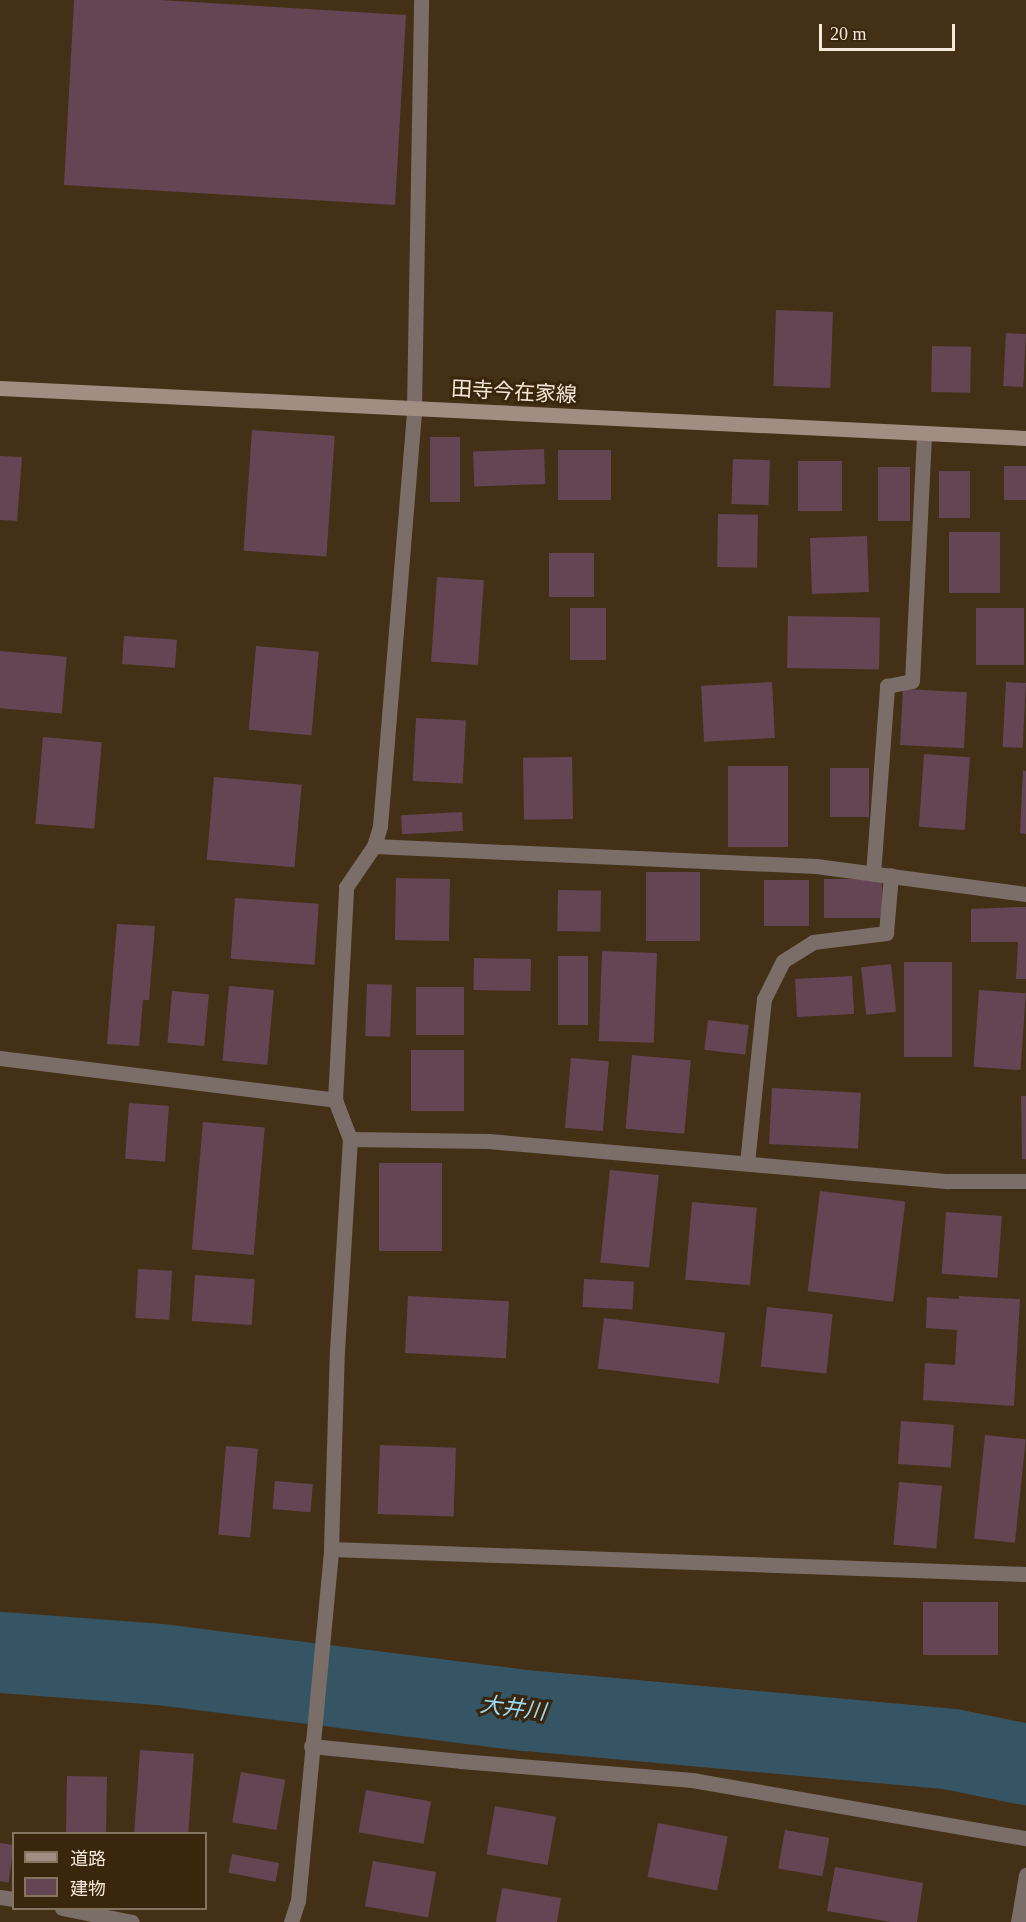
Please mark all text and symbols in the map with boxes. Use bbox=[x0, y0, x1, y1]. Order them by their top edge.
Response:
scale bar bbox=[822, 12, 958, 50]
text: 20 m bbox=[830, 24, 867, 44]
street label: 田寺今在家線 bbox=[450, 376, 578, 408]
water label: 大井川 bbox=[479, 1691, 547, 1725]
legend bbox=[12, 1832, 207, 1910]
text: 道路 bbox=[70, 1849, 106, 1869]
text: 建物 bbox=[70, 1879, 106, 1899]

